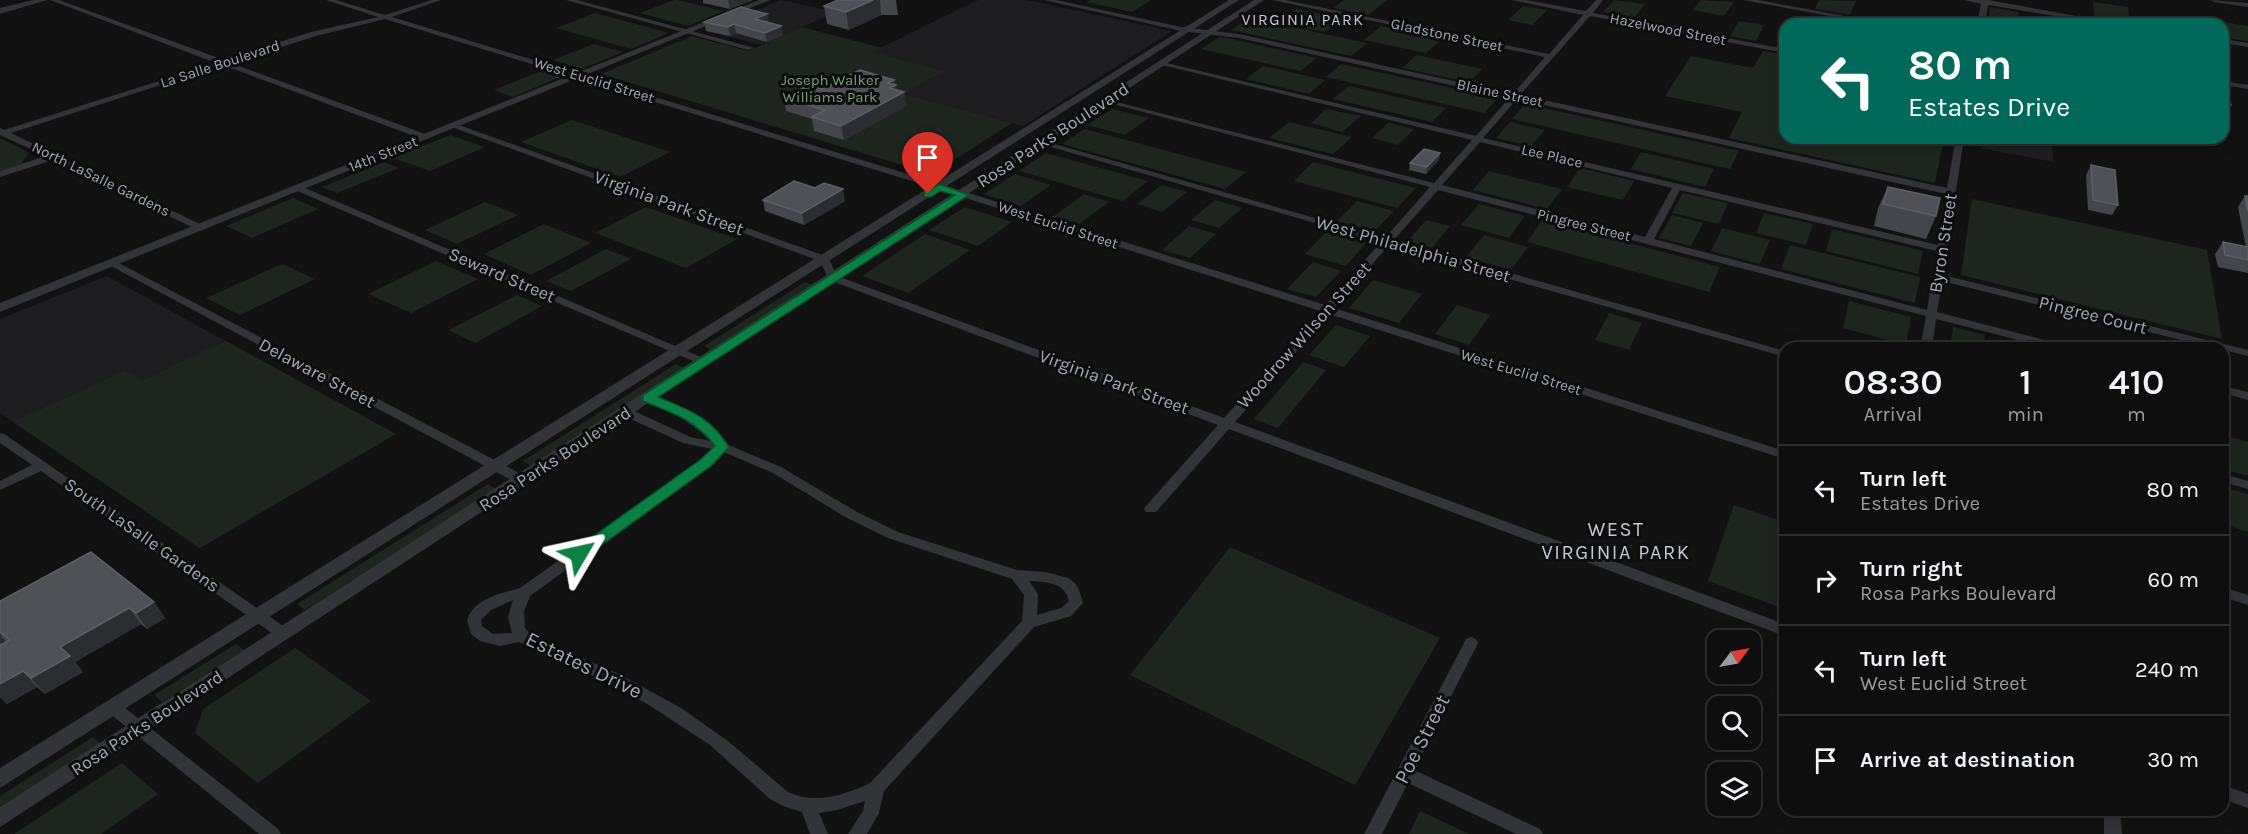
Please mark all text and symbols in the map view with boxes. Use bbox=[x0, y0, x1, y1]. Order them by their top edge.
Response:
street label: Hazelwood Street bbox=[1608, 9, 1728, 49]
district label: VIRGINIA PARK bbox=[1242, 10, 1364, 29]
street label: Gladstone Street bbox=[1389, 14, 1505, 56]
street label: La Salle Boulevard bbox=[158, 36, 282, 92]
text: 80 m bbox=[1908, 40, 2012, 90]
icon: left bbox=[1809, 42, 1887, 120]
street label: West Euclid Street bbox=[531, 53, 657, 107]
park label: Joseph Walker Williams Park bbox=[781, 71, 880, 106]
street label: Blaine Street bbox=[1455, 75, 1545, 111]
street label: Rosa Parks Boulevard bbox=[973, 78, 1133, 192]
text: Estates Drive bbox=[1908, 91, 2070, 123]
street label: 14th Street bbox=[346, 132, 420, 176]
pin bbox=[902, 132, 953, 194]
street label: North LaSalle Gardens bbox=[29, 138, 173, 220]
street label: Lee Place bbox=[1520, 140, 1584, 172]
icon: arrive bbox=[911, 141, 944, 174]
street label: Virginia Park Street bbox=[591, 166, 747, 240]
street label: Byron Street bbox=[1924, 191, 1962, 294]
street label: West Euclid Street bbox=[996, 197, 1121, 253]
street label: Pingree Street bbox=[1535, 205, 1633, 245]
street label: West Philadelphia Street bbox=[1313, 211, 1513, 287]
street label: Seward Street bbox=[445, 243, 559, 307]
street label: Woodrow Wilson Street bbox=[1232, 257, 1376, 413]
street label: Pingree Court bbox=[2037, 291, 2150, 339]
street label: Delaware Street bbox=[255, 333, 379, 413]
street label: Virginia Park Street bbox=[1036, 345, 1192, 419]
street label: West Euclid Street bbox=[1458, 345, 1584, 399]
text: 08:30 bbox=[1844, 361, 1943, 403]
text: 1 bbox=[2019, 361, 2032, 403]
text: 410 bbox=[2108, 361, 2164, 403]
street label: Rosa Parks Boulevard bbox=[475, 402, 635, 516]
text: Arrival bbox=[1864, 403, 1922, 426]
text: min bbox=[2007, 403, 2044, 426]
text: m bbox=[2127, 403, 2146, 426]
text: Turn left bbox=[1860, 466, 1947, 492]
street label: South LaSalle Gardens bbox=[60, 473, 224, 597]
icon: left bbox=[1809, 474, 1842, 507]
text: 80 m bbox=[2147, 477, 2199, 503]
text: Estates Drive bbox=[1860, 492, 1980, 515]
district label: WEST VIRGINIA PARK bbox=[1542, 518, 1690, 564]
position arrow bbox=[547, 522, 611, 586]
text: Turn right bbox=[1860, 556, 1963, 582]
icon: right bbox=[1809, 564, 1842, 597]
text: 60 m bbox=[2148, 567, 2199, 593]
text: Rosa Parks Boulevard bbox=[1860, 582, 2057, 605]
street label: Estates Drive bbox=[522, 627, 646, 703]
north arrow bbox=[1707, 630, 1761, 684]
map controls bbox=[1707, 630, 1761, 816]
text: Turn left bbox=[1860, 646, 1947, 672]
icon: left bbox=[1809, 654, 1842, 687]
text: 240 m bbox=[2135, 657, 2199, 683]
street label: Rosa Parks Boulevard bbox=[67, 666, 227, 780]
text: West Euclid Street bbox=[1860, 672, 2027, 695]
street label: Poe Street bbox=[1389, 690, 1455, 787]
button: search bbox=[1707, 696, 1761, 750]
icon: arrive bbox=[1809, 744, 1842, 777]
text: Arrive at destination bbox=[1860, 747, 2075, 773]
text: 30 m bbox=[2147, 747, 2199, 773]
button: layers bbox=[1707, 762, 1761, 816]

